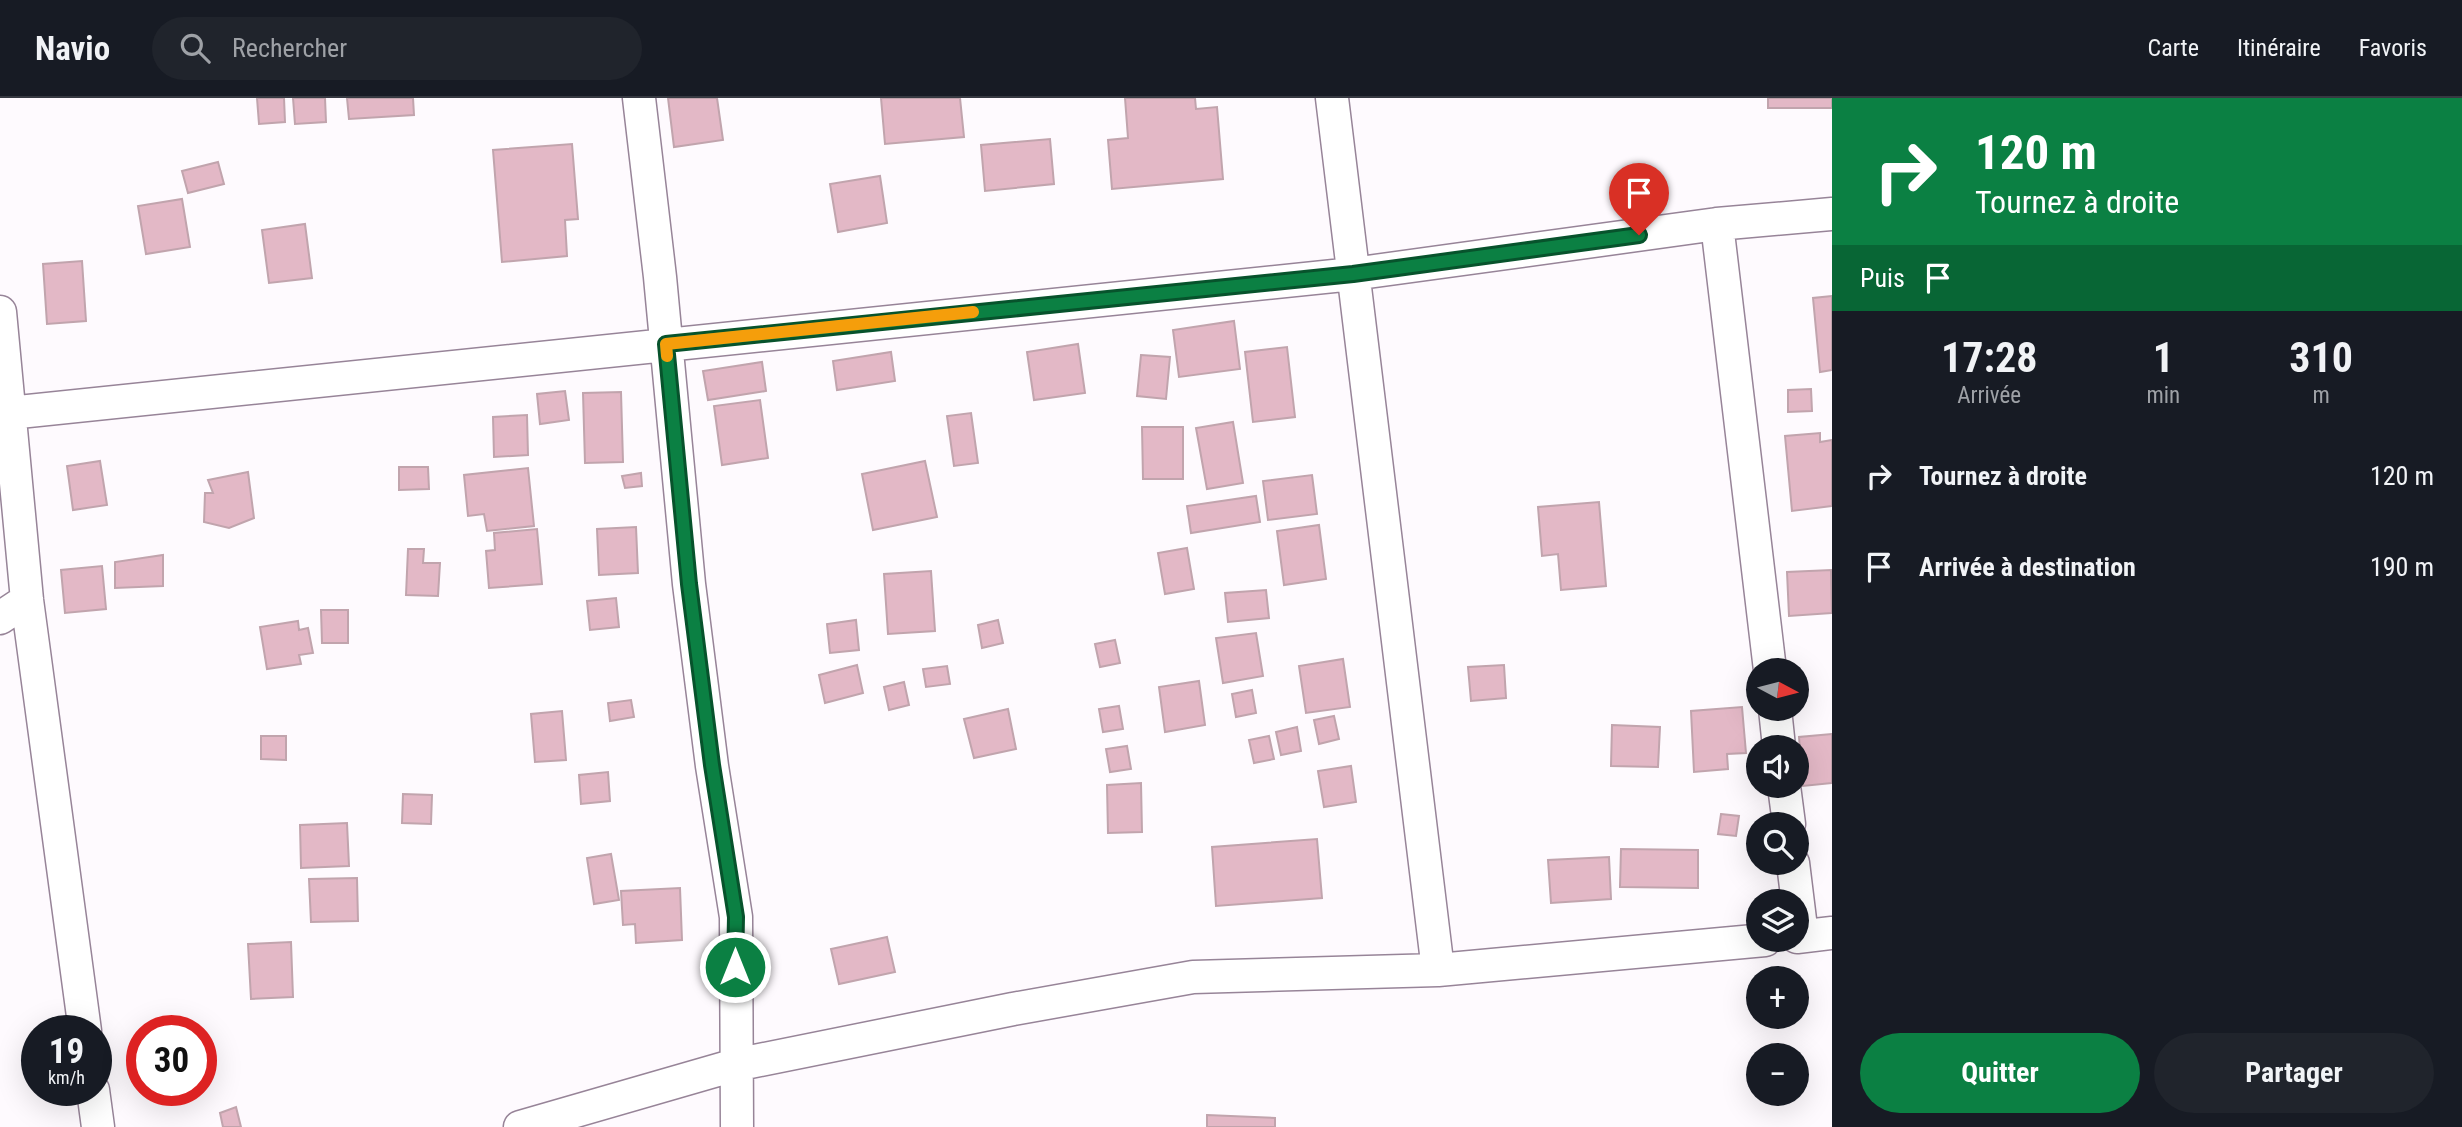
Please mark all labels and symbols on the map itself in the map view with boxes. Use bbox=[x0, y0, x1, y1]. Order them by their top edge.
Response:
pin bbox=[1609, 163, 1669, 235]
north arrow bbox=[1746, 658, 1810, 721]
position arrow bbox=[698, 930, 772, 1004]
speed limit sign: 30 bbox=[126, 1015, 217, 1106]

